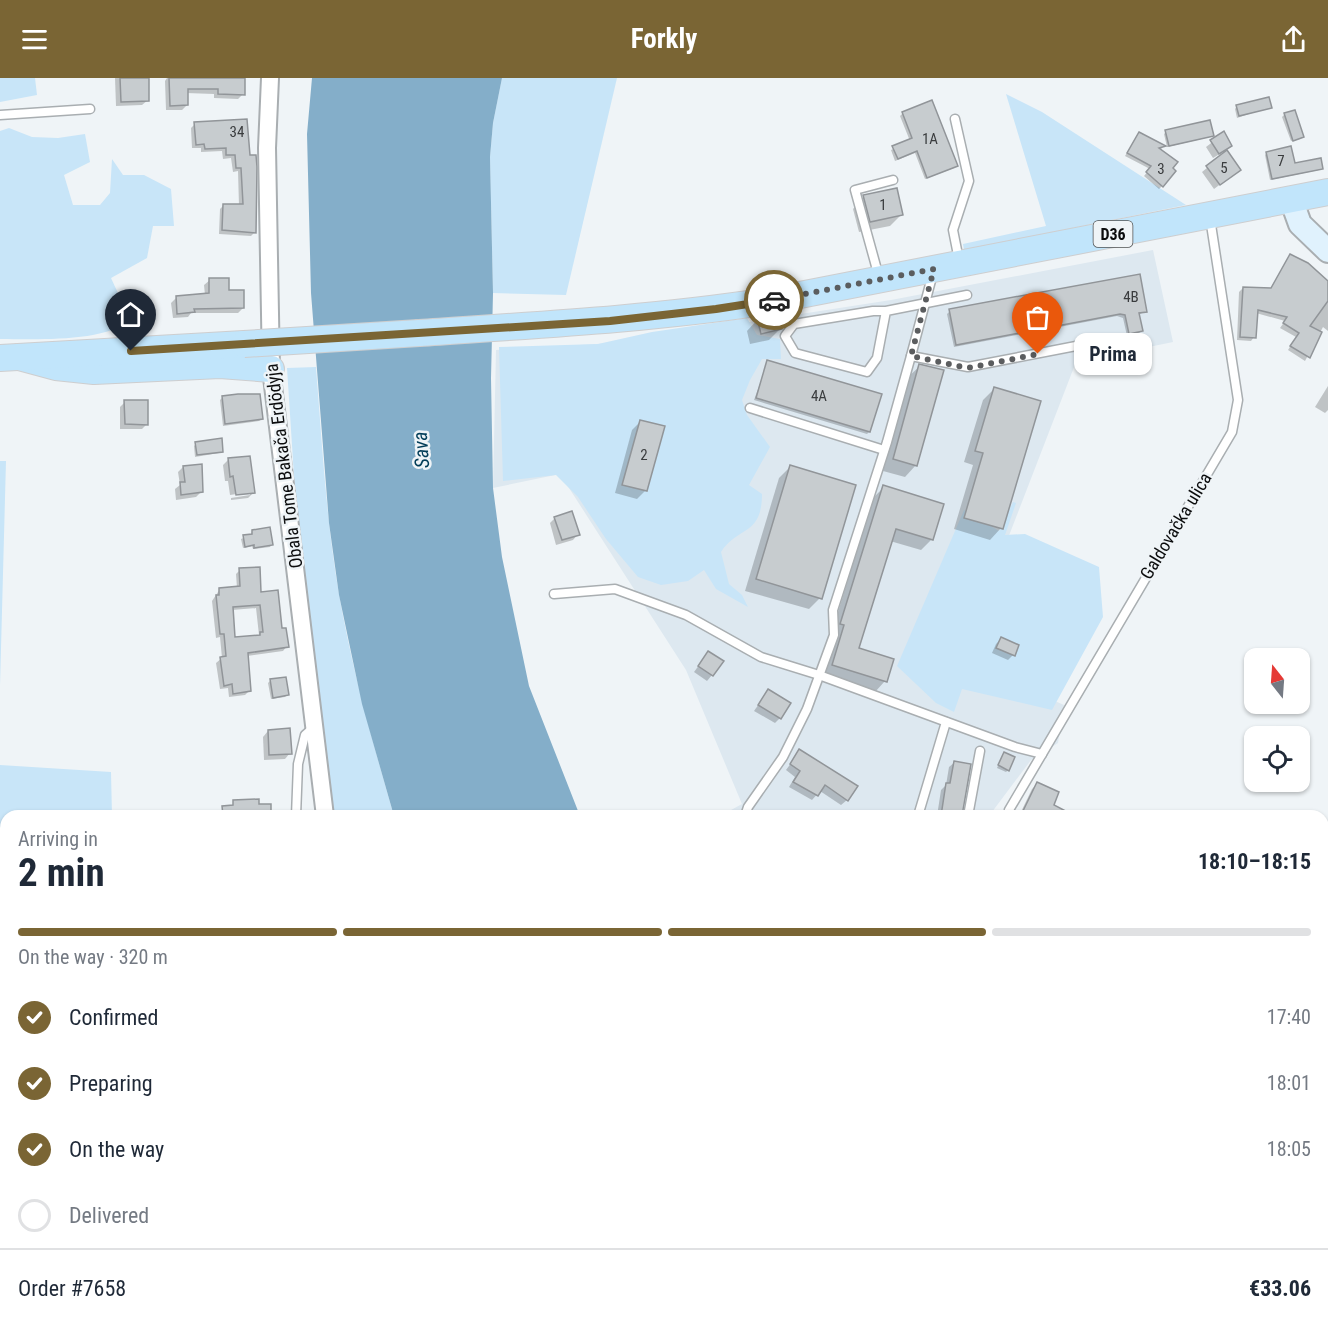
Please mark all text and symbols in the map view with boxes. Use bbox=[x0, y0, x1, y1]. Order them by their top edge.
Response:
icon: menu bbox=[18, 23, 51, 56]
text: Forkly bbox=[631, 23, 697, 55]
icon: share bbox=[1277, 23, 1310, 56]
house number: 34 bbox=[230, 123, 244, 141]
house number: 1A bbox=[922, 130, 938, 148]
house number: 7 bbox=[1277, 152, 1285, 170]
house number: 5 bbox=[1220, 159, 1228, 177]
house number: 3 bbox=[1157, 160, 1165, 178]
house number: 1 bbox=[879, 196, 887, 214]
road number: D36 bbox=[1094, 221, 1132, 247]
courier bbox=[744, 270, 804, 330]
icon: car bbox=[758, 284, 791, 317]
house number: 4B bbox=[1123, 288, 1139, 306]
pin bbox=[105, 289, 156, 351]
pin bbox=[1012, 292, 1063, 354]
icon: home bbox=[114, 298, 147, 331]
icon: bag bbox=[1021, 301, 1054, 334]
callout: Prima bbox=[1074, 333, 1152, 375]
text: Prima bbox=[1089, 342, 1137, 366]
street label: Obala Tome Bakača Erdödyja bbox=[261, 363, 306, 570]
house number: 4A bbox=[811, 387, 827, 405]
water label: Sava bbox=[408, 431, 434, 469]
house number: 2 bbox=[640, 446, 648, 464]
street label: Galdovačka ulica bbox=[1136, 469, 1216, 583]
north arrow bbox=[1244, 648, 1310, 714]
map controls bbox=[1244, 648, 1310, 792]
button: locate bbox=[1244, 726, 1310, 792]
text: Arriving in bbox=[18, 827, 98, 851]
text: 18:10–18:15 bbox=[1198, 849, 1311, 874]
text: 2 min bbox=[18, 850, 105, 896]
text: On the way · 320 m bbox=[18, 945, 168, 969]
icon: check bbox=[18, 1001, 51, 1034]
text: Confirmed bbox=[69, 1005, 158, 1030]
text: 17:40 bbox=[1267, 1005, 1311, 1029]
icon: check bbox=[18, 1067, 51, 1100]
text: Preparing bbox=[69, 1071, 153, 1096]
text: 18:01 bbox=[1267, 1071, 1311, 1095]
icon: check bbox=[18, 1133, 51, 1166]
text: On the way bbox=[69, 1137, 164, 1162]
text: 18:05 bbox=[1267, 1137, 1311, 1161]
text: Delivered bbox=[69, 1203, 149, 1228]
text: Order #7658 bbox=[18, 1276, 126, 1301]
text: €33.06 bbox=[1249, 1276, 1311, 1301]

